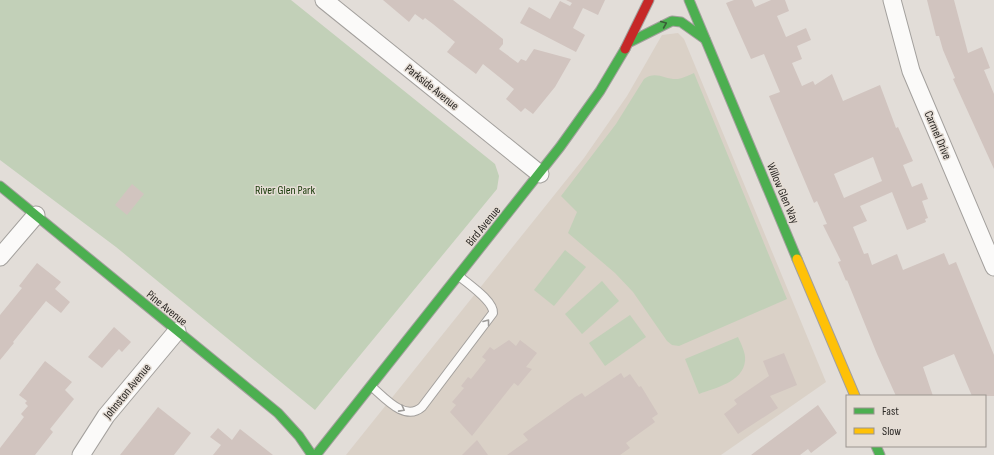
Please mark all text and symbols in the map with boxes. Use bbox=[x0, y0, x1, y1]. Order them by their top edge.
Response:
one-way arrow bbox=[661, 20, 668, 28]
street label: Parkside Avenue bbox=[402, 61, 462, 114]
street label: Carmel Drive bbox=[921, 109, 955, 162]
street label: Willow Glen Way bbox=[763, 160, 802, 226]
park label: River Glen Park bbox=[255, 183, 315, 198]
street label: Bird Avenue bbox=[463, 203, 504, 249]
street label: Pine Avenue bbox=[143, 287, 190, 330]
one-way arrow bbox=[482, 320, 489, 327]
street label: Johnston Avenue bbox=[100, 360, 154, 423]
legend bbox=[846, 395, 986, 447]
text: Fast bbox=[882, 404, 899, 419]
one-way arrow bbox=[398, 405, 405, 412]
text: Slow bbox=[882, 424, 901, 439]

